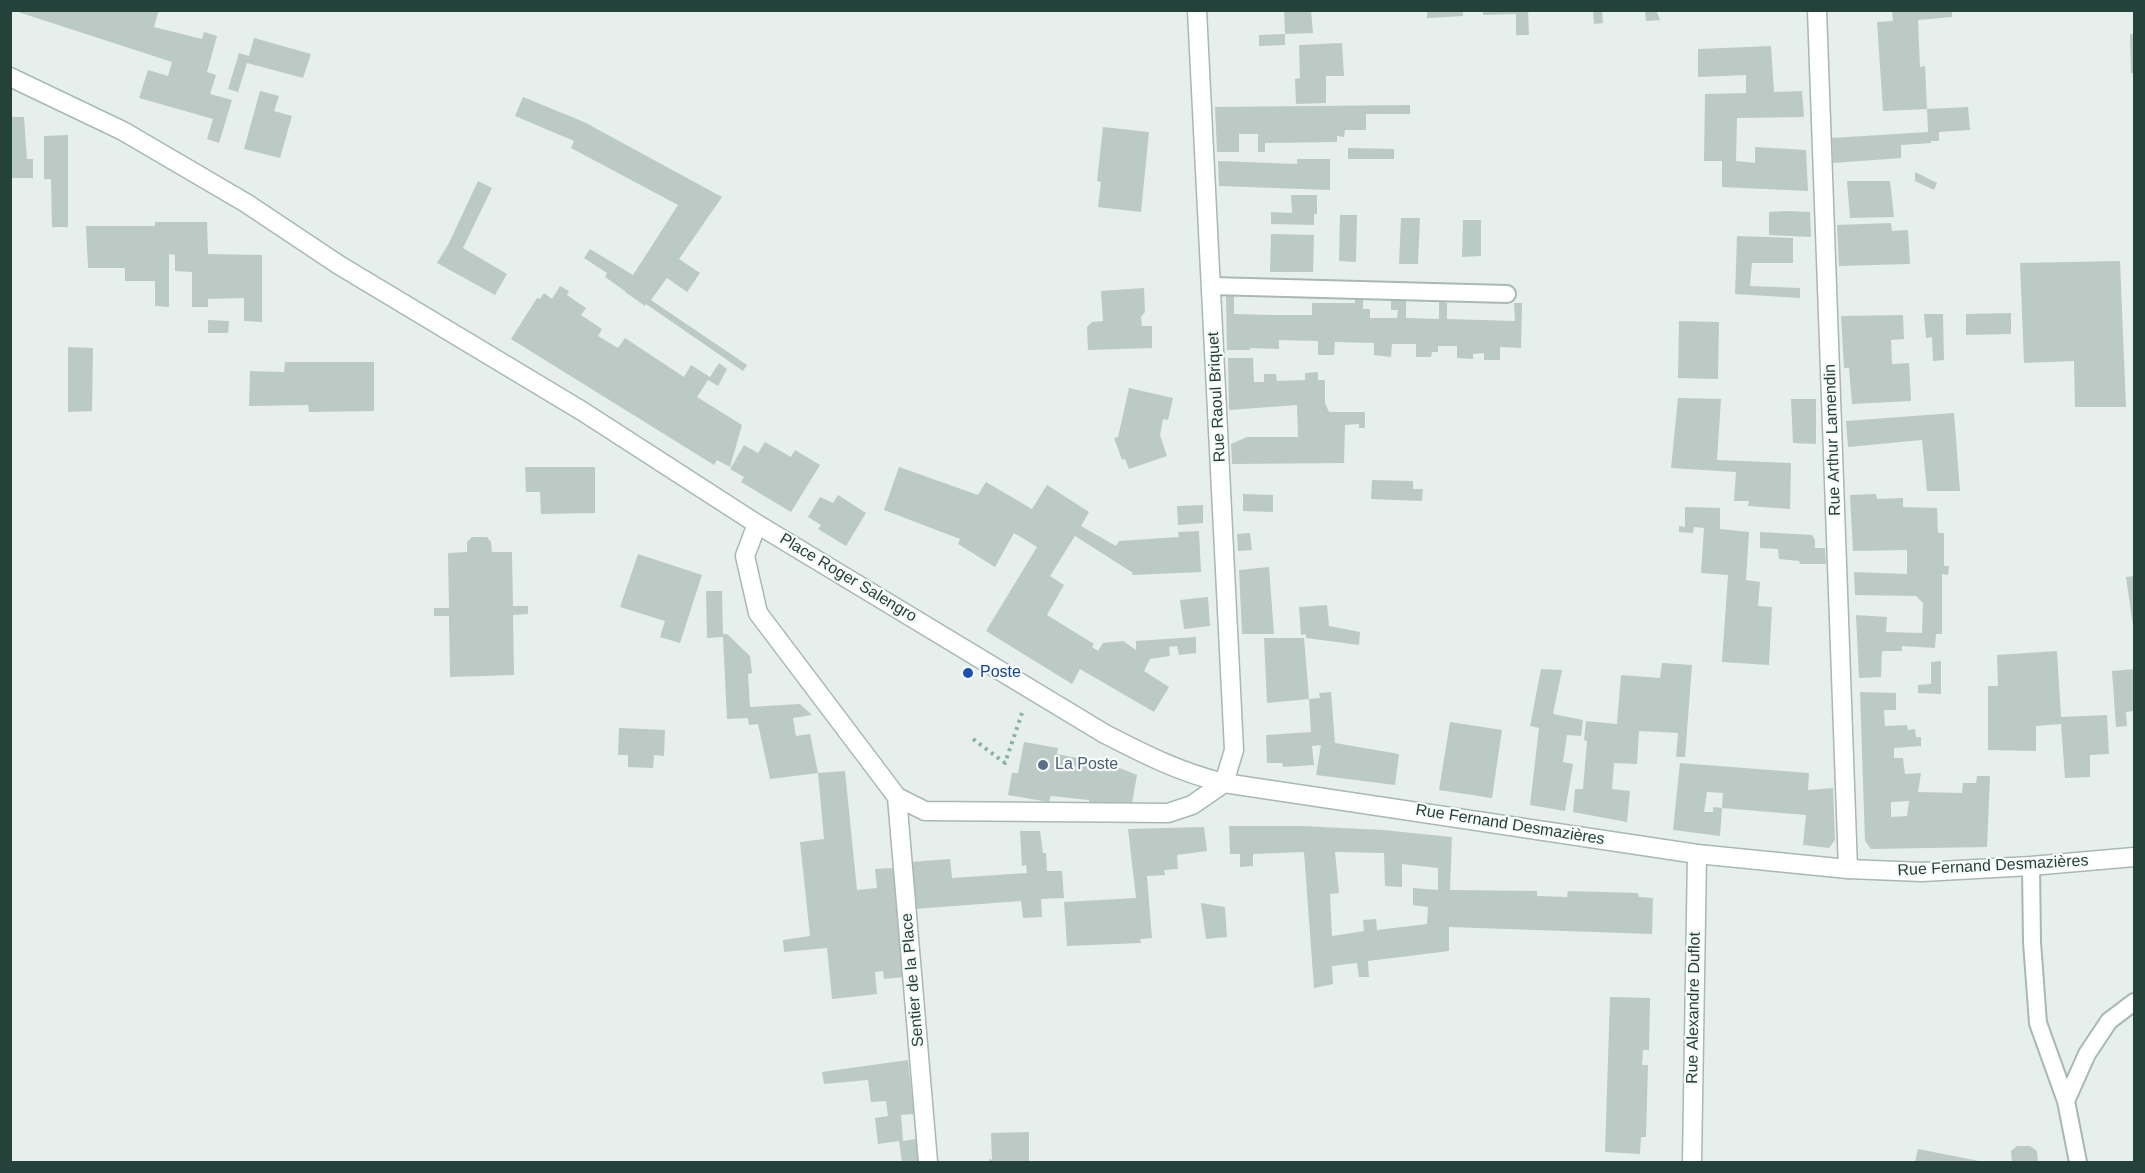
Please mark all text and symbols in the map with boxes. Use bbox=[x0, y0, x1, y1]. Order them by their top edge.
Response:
street label: Rue Raoul Briquet bbox=[1204, 331, 1230, 463]
street label: Rue Arthur Lamendin bbox=[1821, 364, 1845, 516]
street label: Place Roger Salengro bbox=[776, 529, 920, 627]
place label: Poste bbox=[980, 663, 1021, 683]
marker: Poste bbox=[961, 666, 975, 680]
place label: La Poste bbox=[1055, 755, 1118, 775]
marker: La Poste bbox=[1036, 758, 1050, 772]
street label: Rue Fernand Desmazières bbox=[1414, 801, 1606, 849]
street label: Rue Fernand Desmazières bbox=[1897, 851, 2089, 881]
street label: Sentier de la Place bbox=[898, 912, 928, 1048]
street label: Rue Alexandre Duflot bbox=[1683, 932, 1705, 1084]

